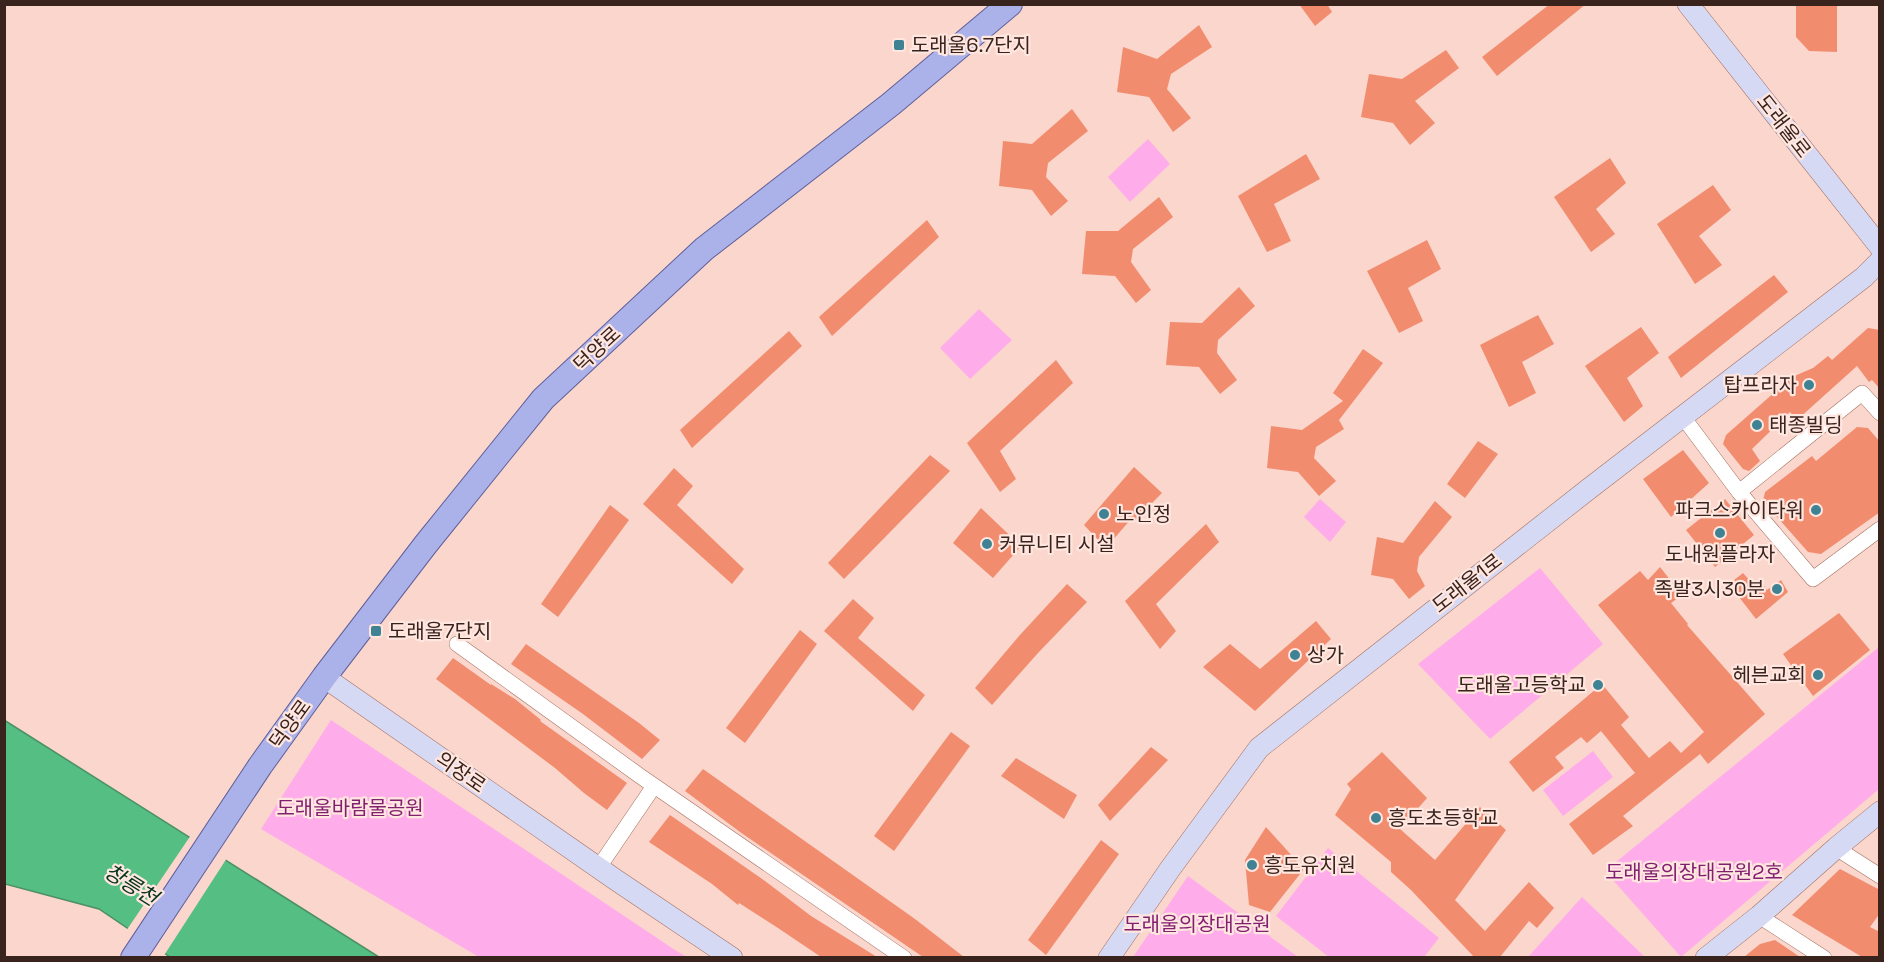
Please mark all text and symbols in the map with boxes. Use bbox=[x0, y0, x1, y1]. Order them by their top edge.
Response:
place label: 도래울6.7단지 bbox=[911, 32, 1031, 58]
marker: 도래울6.7단지 bbox=[892, 38, 906, 52]
street label: 도래울로 bbox=[1751, 89, 1817, 163]
street label: 덕양로 bbox=[568, 321, 626, 377]
place label: 탑프라자 bbox=[1723, 372, 1797, 398]
marker: 탑프라자 bbox=[1802, 378, 1816, 392]
place label: 태종빌딩 bbox=[1769, 412, 1843, 438]
marker: 태종빌딩 bbox=[1750, 418, 1764, 432]
place label: 파크스카이타워 bbox=[1675, 497, 1804, 523]
place label: 노인정 bbox=[1116, 501, 1171, 527]
marker: 파크스카이타워 bbox=[1809, 503, 1823, 517]
marker: 노인정 bbox=[1097, 507, 1111, 521]
marker: 도내원플라자 bbox=[1713, 526, 1727, 540]
place label: 커뮤니티 시설 bbox=[999, 531, 1115, 557]
marker: 커뮤니티 시설 bbox=[980, 537, 994, 551]
place label: 도내원플라자 bbox=[1665, 541, 1775, 567]
street label: 도래울1로 bbox=[1427, 548, 1507, 618]
place label: 족발3시30분 bbox=[1654, 576, 1765, 602]
marker: 족발3시30분 bbox=[1770, 582, 1784, 596]
place label: 도래울7단지 bbox=[388, 618, 491, 644]
marker: 도래울7단지 bbox=[369, 624, 383, 638]
place label: 상가 bbox=[1307, 642, 1344, 668]
marker: 상가 bbox=[1288, 648, 1302, 662]
place label: 헤븐교회 bbox=[1732, 662, 1806, 688]
marker: 헤븐교회 bbox=[1811, 668, 1825, 682]
place label: 도래울고등학교 bbox=[1457, 672, 1586, 698]
marker: 도래울고등학교 bbox=[1591, 678, 1605, 692]
street label: 덕양로 bbox=[263, 694, 317, 754]
street label: 의장로 bbox=[431, 746, 491, 798]
park label: 도래울바람물공원 bbox=[276, 795, 424, 821]
place label: 흥도초등학교 bbox=[1388, 805, 1498, 831]
marker: 흥도초등학교 bbox=[1369, 811, 1383, 825]
place label: 흥도유치원 bbox=[1264, 852, 1356, 878]
water label: 창릉천 bbox=[100, 858, 165, 913]
marker: 흥도유치원 bbox=[1245, 858, 1259, 872]
park label: 도래울의장대공원2호 bbox=[1605, 859, 1783, 885]
park label: 도래울의장대공원 bbox=[1123, 911, 1271, 937]

